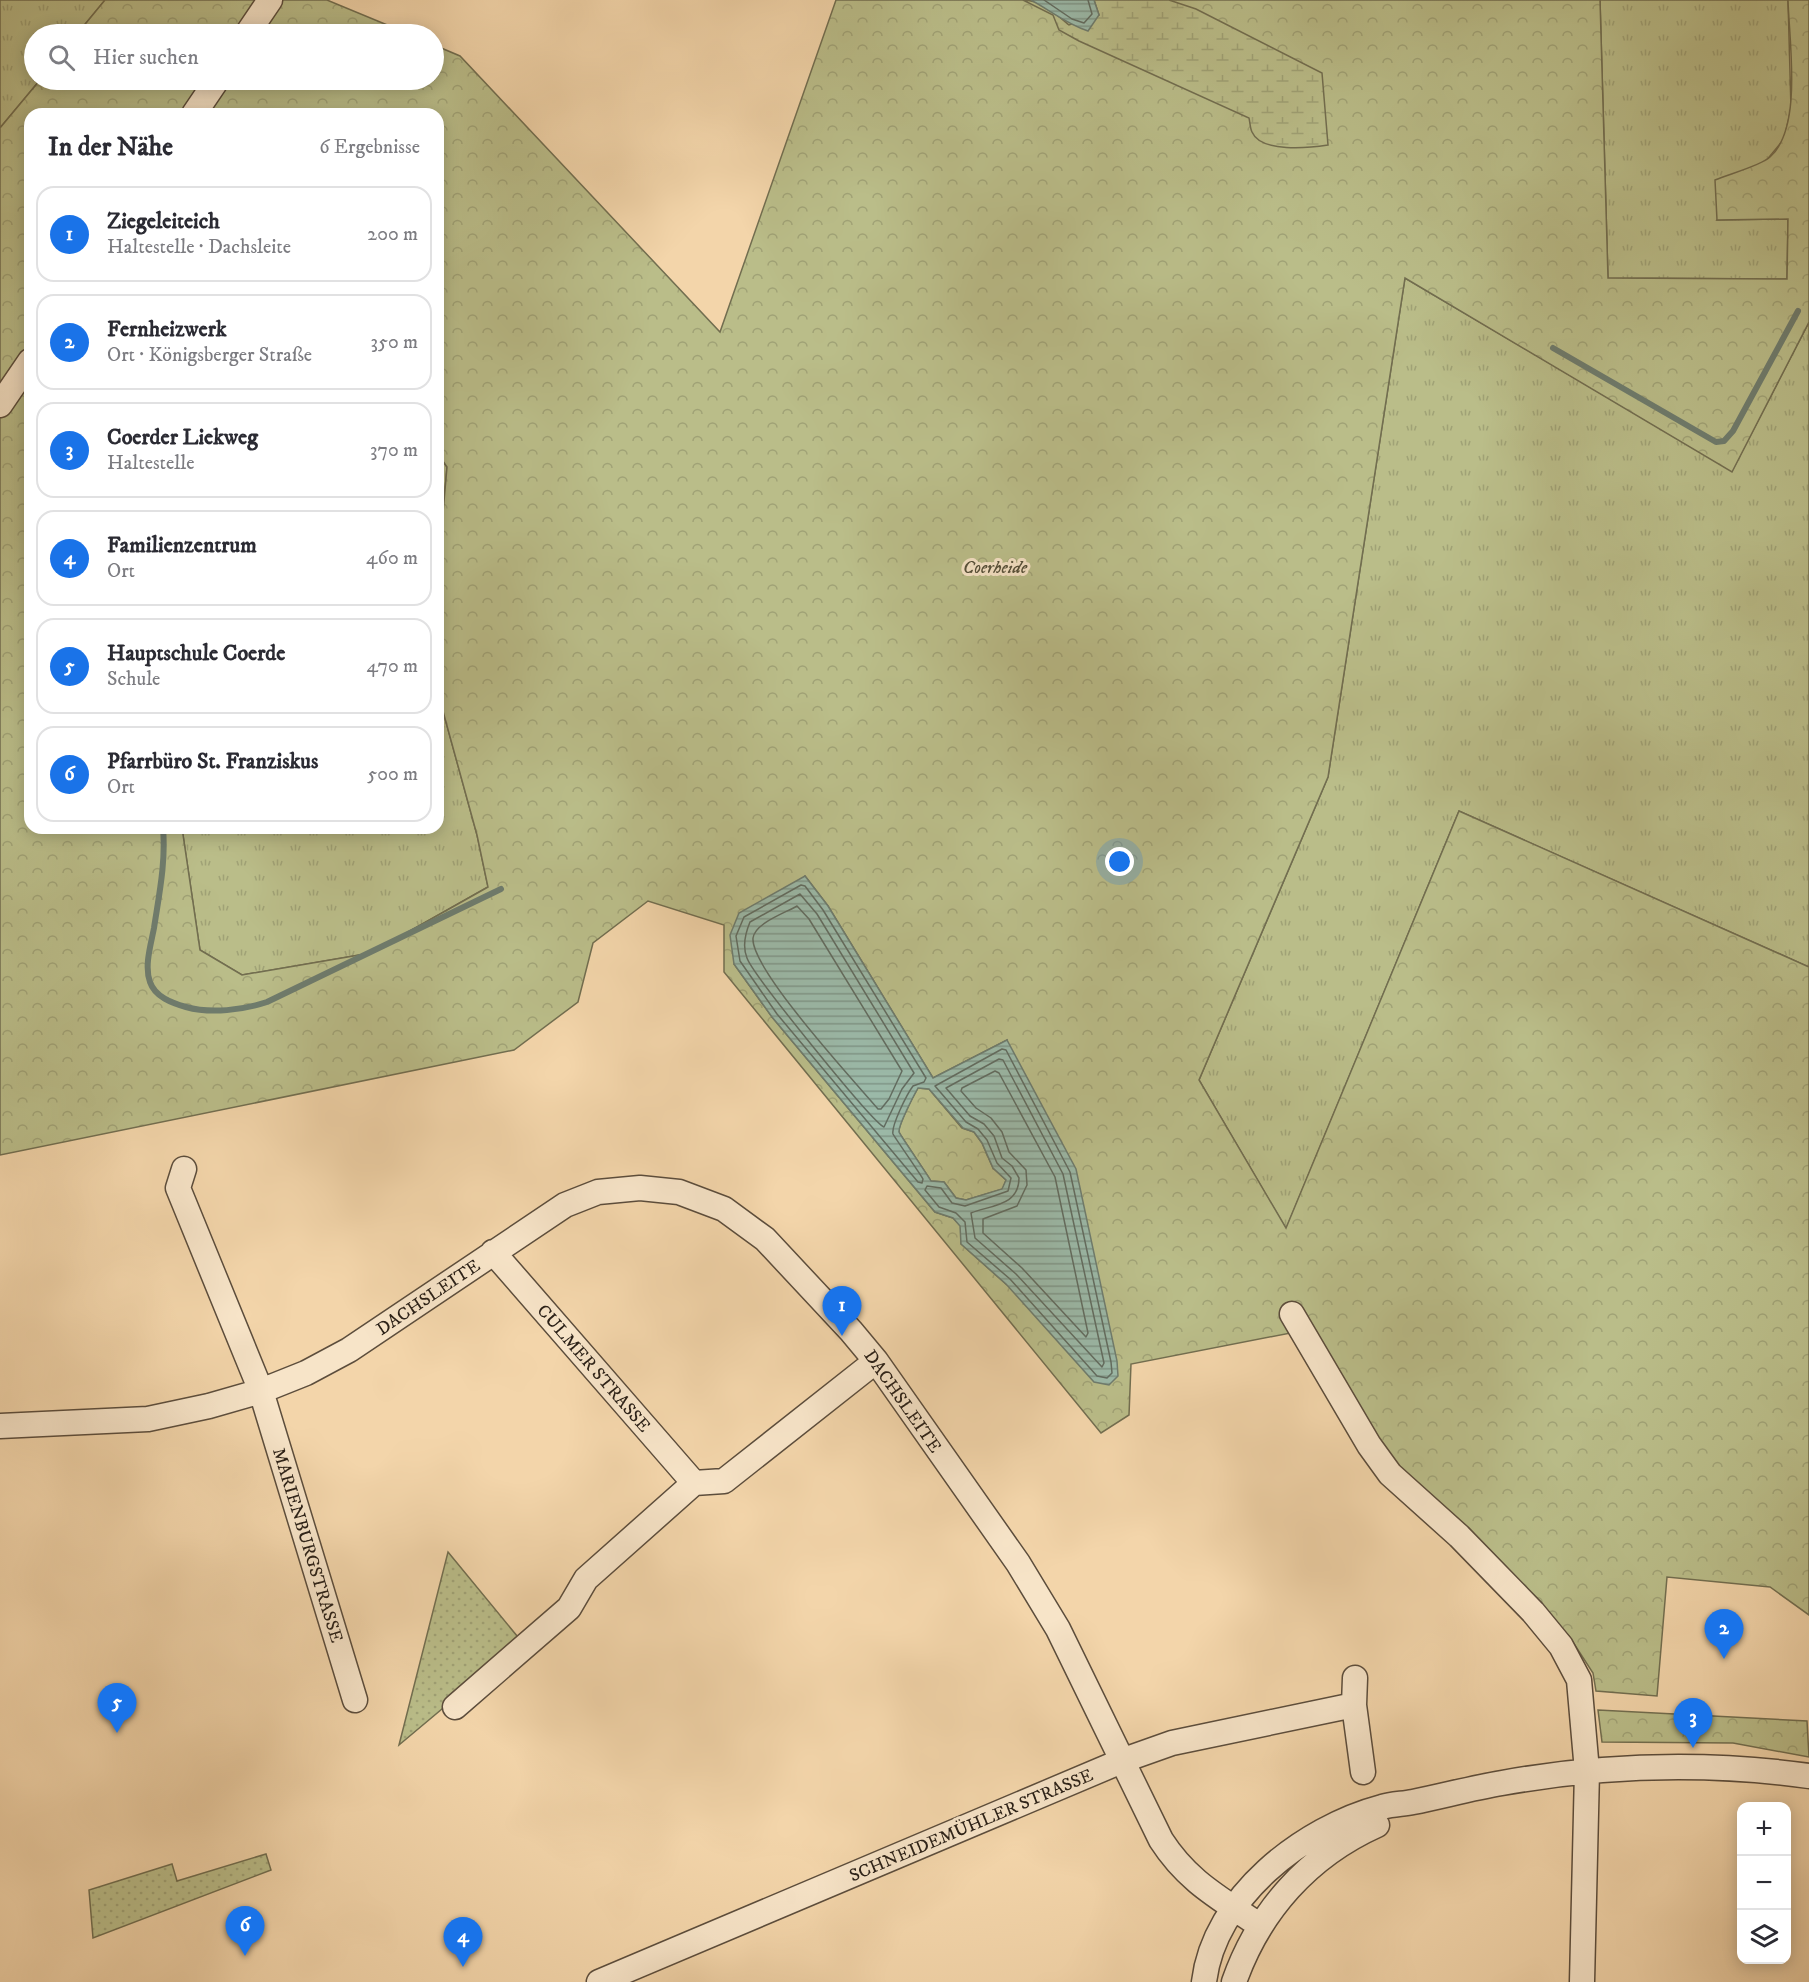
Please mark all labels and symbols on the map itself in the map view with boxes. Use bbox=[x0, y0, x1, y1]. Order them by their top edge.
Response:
park label: Coerheide bbox=[963, 557, 1028, 579]
your location bbox=[1105, 847, 1134, 876]
street label: DACHSLEITE bbox=[372, 1255, 485, 1341]
pin: 1 bbox=[822, 1286, 862, 1336]
street label: CULMER STRASSE bbox=[532, 1300, 655, 1437]
street label: DACHSLEITE bbox=[859, 1346, 946, 1457]
street label: MARIENBURGSTRASSE bbox=[267, 1445, 347, 1646]
pin: 2 bbox=[1704, 1610, 1744, 1659]
pin: 5 bbox=[98, 1684, 136, 1733]
pin: 3 bbox=[1674, 1698, 1712, 1748]
street label: SCHNEIDEMÜHLER STRASSE bbox=[846, 1764, 1097, 1887]
pin: 6 bbox=[226, 1906, 264, 1956]
pin: 4 bbox=[444, 1918, 482, 1967]

